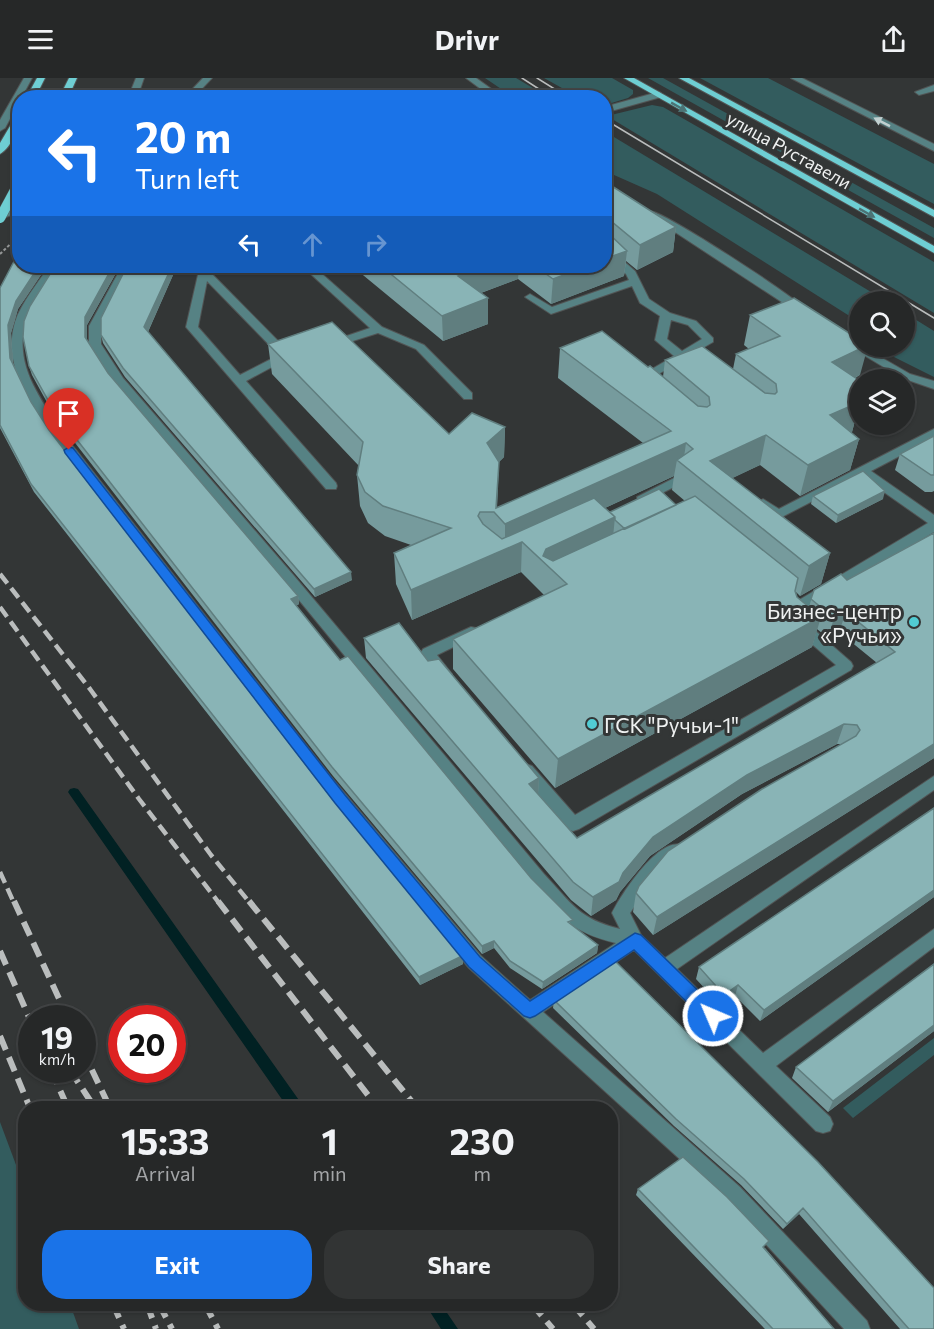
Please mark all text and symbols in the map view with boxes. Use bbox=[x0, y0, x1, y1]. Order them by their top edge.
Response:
icon: menu bbox=[24, 23, 57, 56]
text: Drivr bbox=[435, 23, 499, 56]
icon: share bbox=[877, 23, 910, 56]
one-way arrow bbox=[671, 102, 688, 112]
street label: улица Руставели bbox=[723, 107, 855, 193]
text: 20 m bbox=[135, 110, 231, 162]
icon: left bbox=[36, 114, 114, 192]
one-way arrow bbox=[873, 117, 890, 126]
text: Turn left bbox=[135, 162, 239, 195]
one-way arrow bbox=[859, 208, 876, 218]
icon: left bbox=[233, 228, 266, 261]
icon: ahead bbox=[296, 228, 329, 261]
icon: right bbox=[359, 228, 392, 261]
map controls bbox=[849, 291, 915, 435]
button: search bbox=[849, 291, 915, 357]
button: layers bbox=[849, 369, 915, 435]
pin bbox=[43, 388, 94, 450]
icon: arrive bbox=[52, 397, 85, 430]
place label: Бизнес-центр «Ручьи» bbox=[767, 598, 902, 647]
marker: Бизнес-центр «Ручьи» bbox=[907, 615, 921, 629]
place label: ГСК "Ручьи-1" bbox=[604, 712, 739, 737]
marker: ГСК "Ручьи-1" bbox=[585, 717, 599, 731]
position arrow bbox=[681, 984, 745, 1048]
speed limit sign: 20 bbox=[108, 1005, 186, 1083]
text: 19 bbox=[41, 1018, 73, 1055]
text: km/h bbox=[39, 1050, 75, 1068]
text: 15:33 bbox=[121, 1118, 210, 1162]
text: 1 bbox=[321, 1118, 338, 1162]
text: 230 bbox=[450, 1118, 515, 1162]
text: Arrival bbox=[135, 1161, 196, 1185]
text: min bbox=[313, 1161, 347, 1185]
text: m bbox=[474, 1161, 491, 1185]
button: Exit bbox=[42, 1230, 312, 1299]
button: Share bbox=[324, 1230, 594, 1299]

